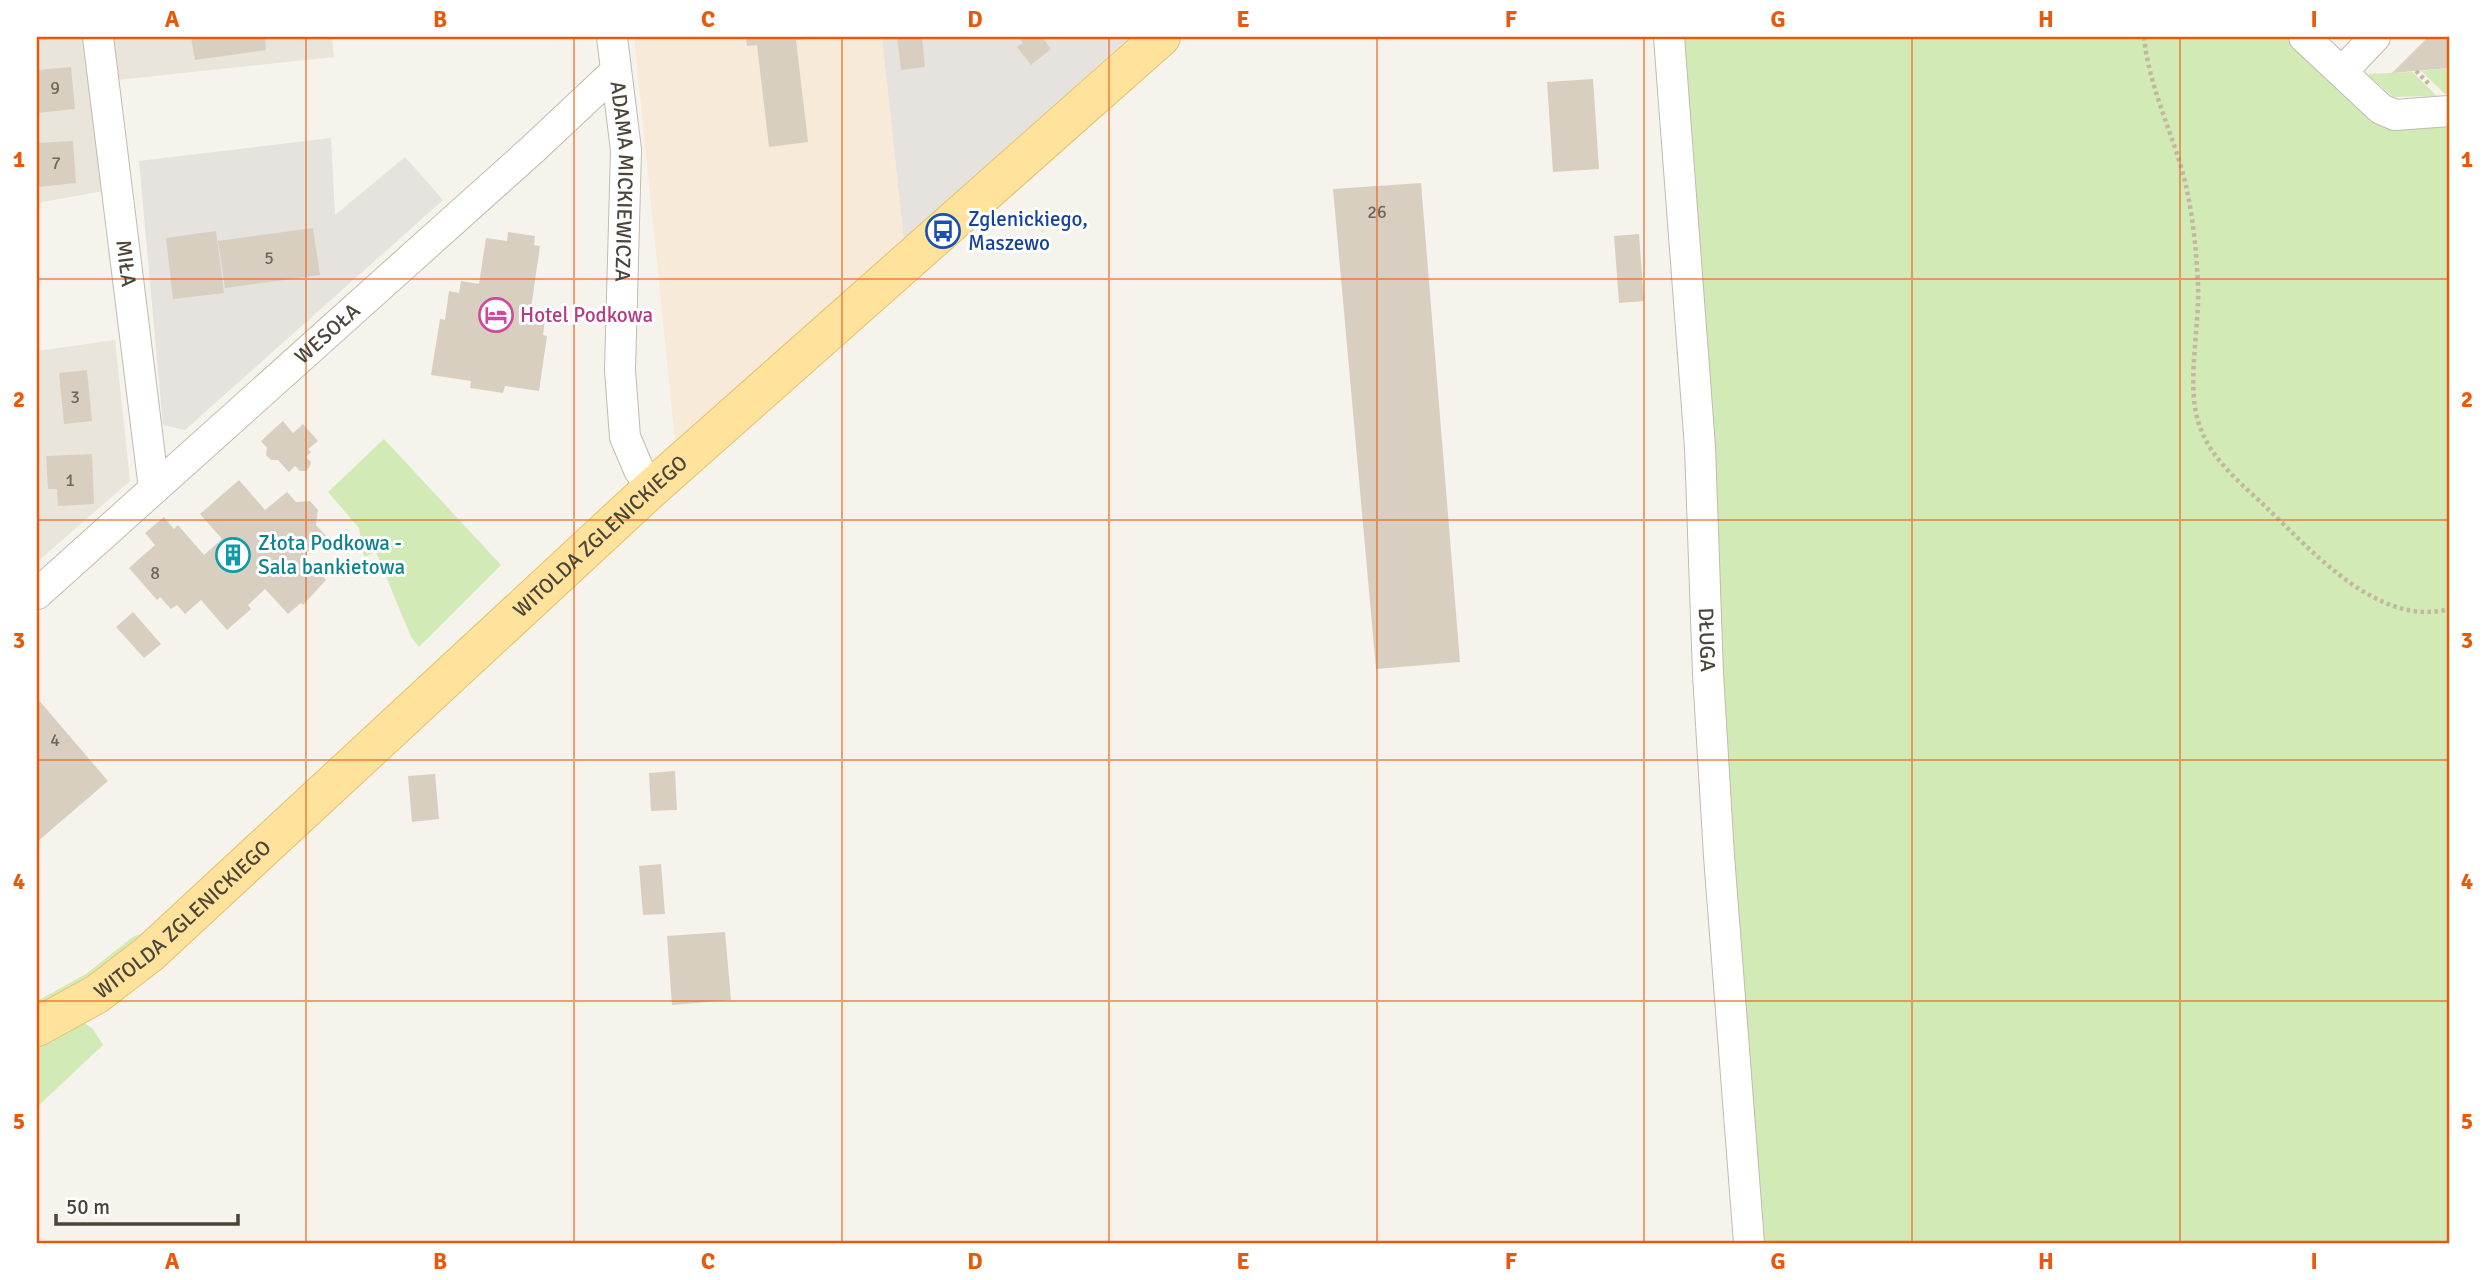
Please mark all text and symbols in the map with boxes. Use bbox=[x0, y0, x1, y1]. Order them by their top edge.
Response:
text: A bbox=[165, 5, 180, 34]
text: B bbox=[433, 5, 447, 34]
text: C bbox=[701, 5, 715, 34]
text: D bbox=[967, 5, 983, 34]
text: E bbox=[1236, 5, 1250, 34]
text: F bbox=[1505, 5, 1517, 34]
text: G bbox=[1770, 5, 1786, 34]
text: H bbox=[2038, 5, 2054, 34]
text: I bbox=[2310, 5, 2318, 34]
house number: 9 bbox=[50, 77, 60, 99]
street label: ADAMA MICKIEWICZA bbox=[605, 79, 639, 282]
text: 1 bbox=[13, 145, 25, 174]
text: 1 bbox=[2461, 145, 2473, 174]
house number: 7 bbox=[51, 152, 61, 174]
house number: 26 bbox=[1367, 201, 1387, 223]
place label: Zglenickiego, Maszewo bbox=[968, 206, 1088, 256]
bus stop icon: Zglenickiego, Maszewo bbox=[924, 212, 962, 250]
street label: MIŁA bbox=[110, 238, 142, 288]
house number: 5 bbox=[264, 247, 274, 269]
hotel icon: Hotel Podkowa bbox=[477, 296, 515, 334]
street label: WESOŁA bbox=[289, 297, 365, 370]
place label: Hotel Podkowa bbox=[520, 302, 653, 328]
text: 2 bbox=[13, 385, 25, 414]
text: 2 bbox=[2461, 385, 2473, 414]
house number: 3 bbox=[70, 386, 80, 408]
street label: WITOLDA ZGLENICKIEGO bbox=[508, 450, 693, 623]
house number: 1 bbox=[65, 469, 75, 491]
place label: Złota Podkowa - Sala bankietowa bbox=[258, 530, 405, 580]
building icon: Złota Podkowa - Sala bankietowa bbox=[214, 536, 252, 574]
house number: 8 bbox=[150, 562, 160, 584]
street label: DŁUGA bbox=[1693, 607, 1721, 673]
text: 3 bbox=[13, 626, 25, 655]
text: 3 bbox=[2461, 626, 2473, 655]
house number: 4 bbox=[50, 729, 60, 751]
street label: WITOLDA ZGLENICKIEGO bbox=[89, 835, 276, 1004]
text: 4 bbox=[13, 867, 25, 896]
text: 4 bbox=[2461, 867, 2473, 896]
text: 5 bbox=[13, 1107, 25, 1136]
text: 5 bbox=[2461, 1107, 2473, 1136]
scale bar bbox=[56, 1182, 238, 1226]
text: 50 m bbox=[66, 1194, 110, 1220]
text: A bbox=[165, 1247, 180, 1276]
text: B bbox=[433, 1247, 447, 1276]
text: C bbox=[701, 1247, 715, 1276]
text: D bbox=[967, 1247, 983, 1276]
text: E bbox=[1236, 1247, 1250, 1276]
text: F bbox=[1505, 1247, 1517, 1276]
text: G bbox=[1770, 1247, 1786, 1276]
text: H bbox=[2038, 1247, 2054, 1276]
text: I bbox=[2310, 1247, 2318, 1276]

